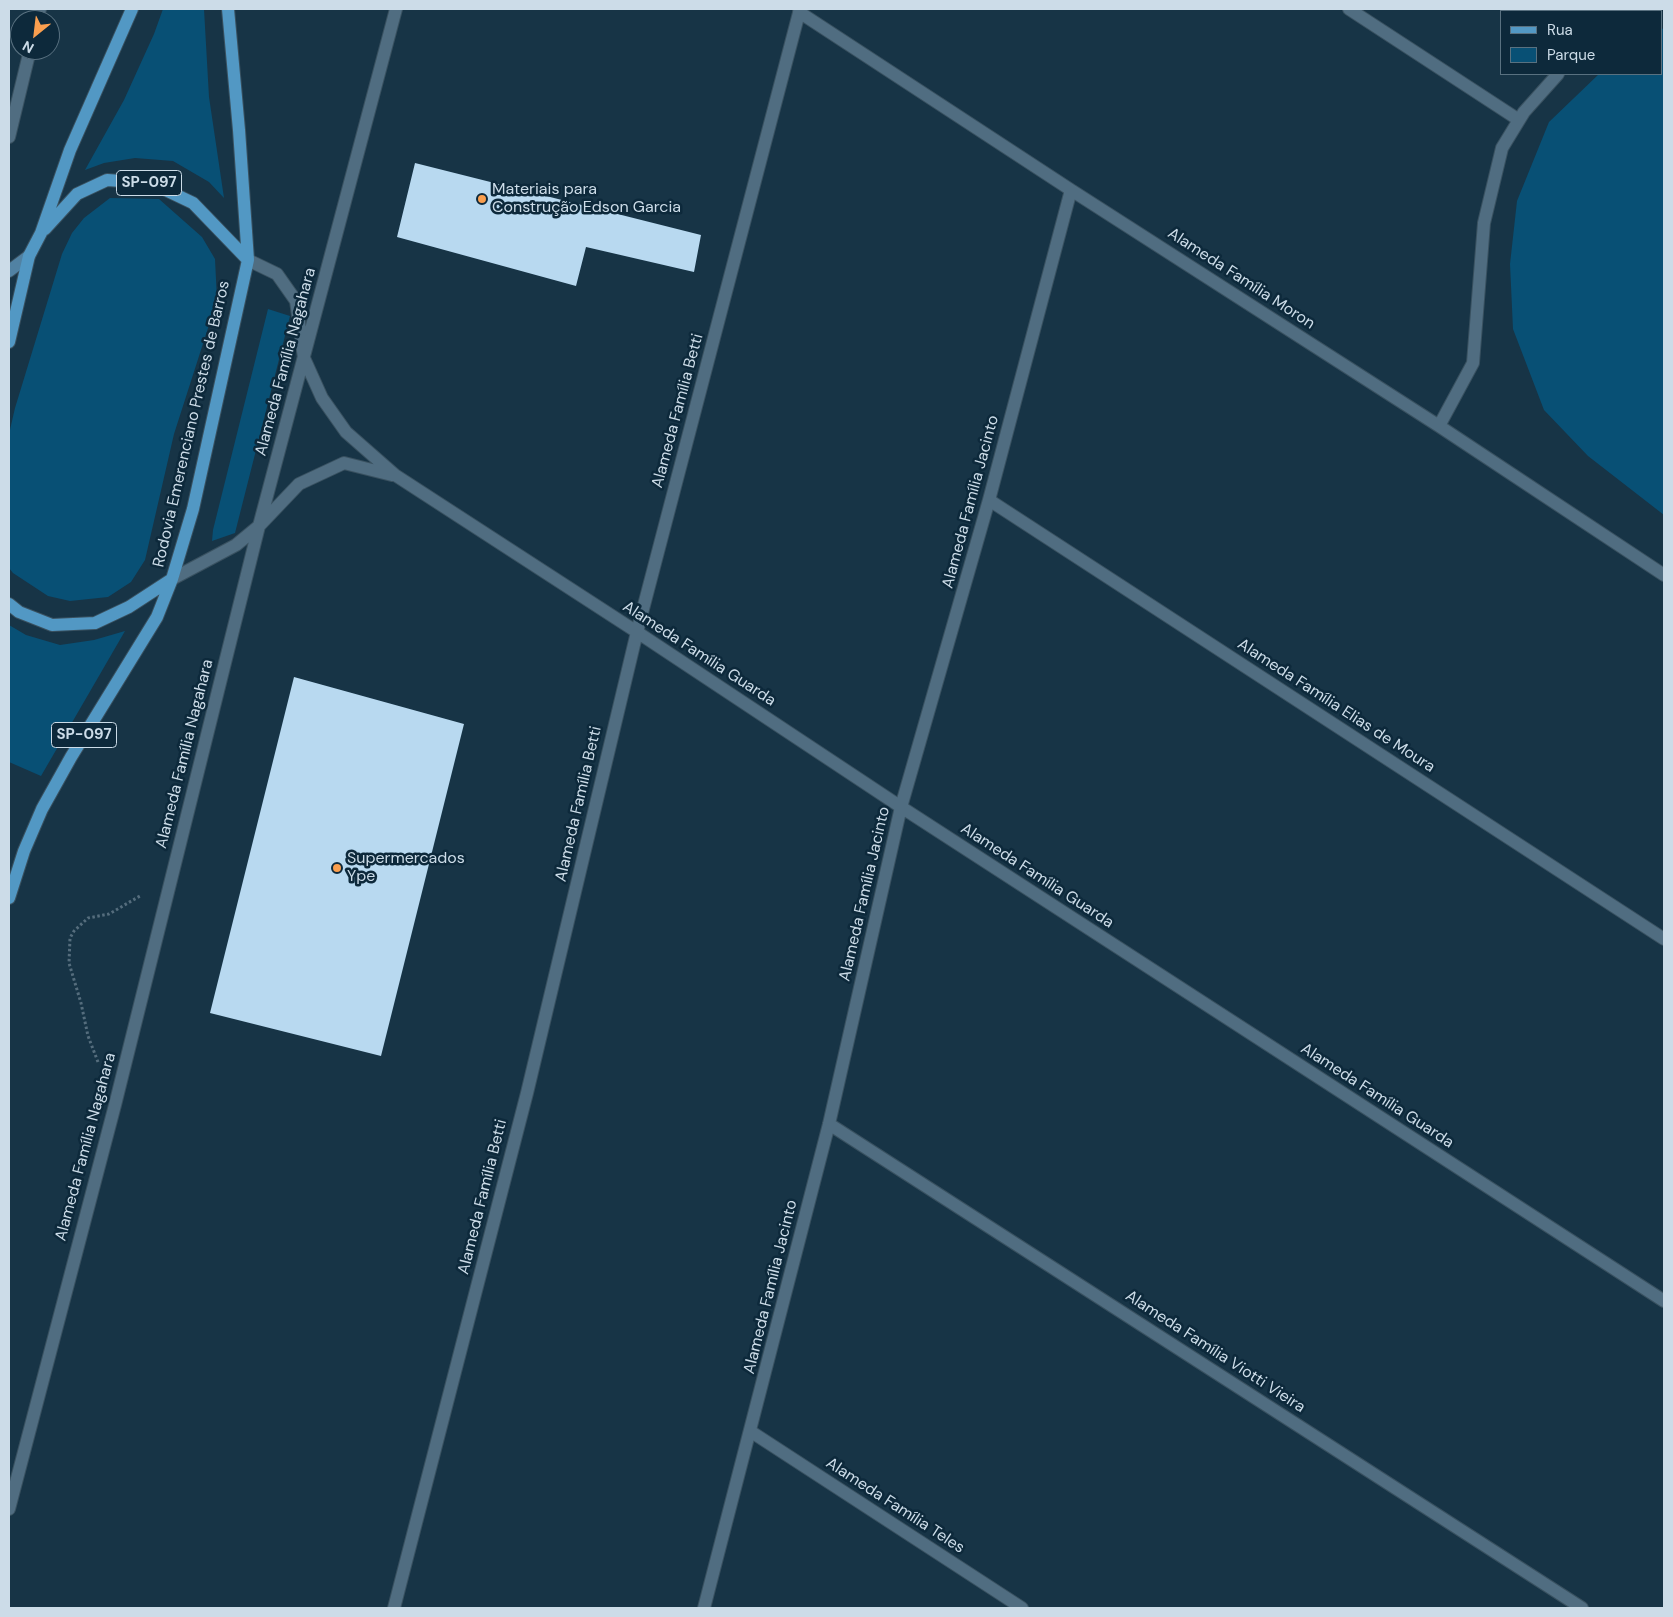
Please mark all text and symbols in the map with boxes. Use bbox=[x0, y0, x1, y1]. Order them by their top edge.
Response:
north arrow bbox=[10, 10, 60, 60]
legend bbox=[1500, 10, 1663, 75]
text: Rua bbox=[1547, 20, 1573, 40]
text: N bbox=[19, 37, 37, 58]
text: Parque bbox=[1547, 45, 1595, 65]
road number: SP-097 bbox=[116, 170, 182, 196]
place label: Materiais para Construção Edson Garcia bbox=[492, 180, 681, 218]
marker: Materiais para Construção Edson Garcia bbox=[476, 193, 488, 205]
street label: Alameda Família Moron bbox=[1164, 224, 1318, 334]
street label: Alameda Família Nagahara bbox=[252, 266, 320, 458]
street label: Rodovia Emerenciano Prestes de Barros bbox=[150, 279, 234, 569]
street label: Alameda Família Betti bbox=[648, 332, 708, 490]
street label: Alameda Família Jacinto bbox=[939, 413, 1003, 591]
street label: Alameda Família Guarda bbox=[619, 597, 779, 711]
street label: Alameda Família Elias de Moura bbox=[1234, 635, 1438, 777]
street label: Alameda Família Nagahara bbox=[152, 658, 218, 850]
road number: SP-097 bbox=[52, 722, 116, 748]
street label: Alameda Família Betti bbox=[552, 724, 606, 884]
street label: Alameda Família Jacinto bbox=[836, 805, 894, 983]
street label: Alameda Família Guarda bbox=[957, 819, 1117, 933]
place label: Supermercados Ype bbox=[347, 849, 465, 887]
marker: Supermercados Ype bbox=[331, 862, 343, 874]
street label: Alameda Família Guarda bbox=[1297, 1039, 1457, 1153]
street label: Alameda Família Nagahara bbox=[52, 1051, 120, 1243]
street label: Alameda Família Betti bbox=[454, 1118, 512, 1276]
street label: Alameda Família Jacinto bbox=[740, 1198, 802, 1376]
street label: Alameda Família Viotti Vieira bbox=[1121, 1287, 1309, 1417]
street label: Alameda Família Teles bbox=[822, 1454, 968, 1558]

